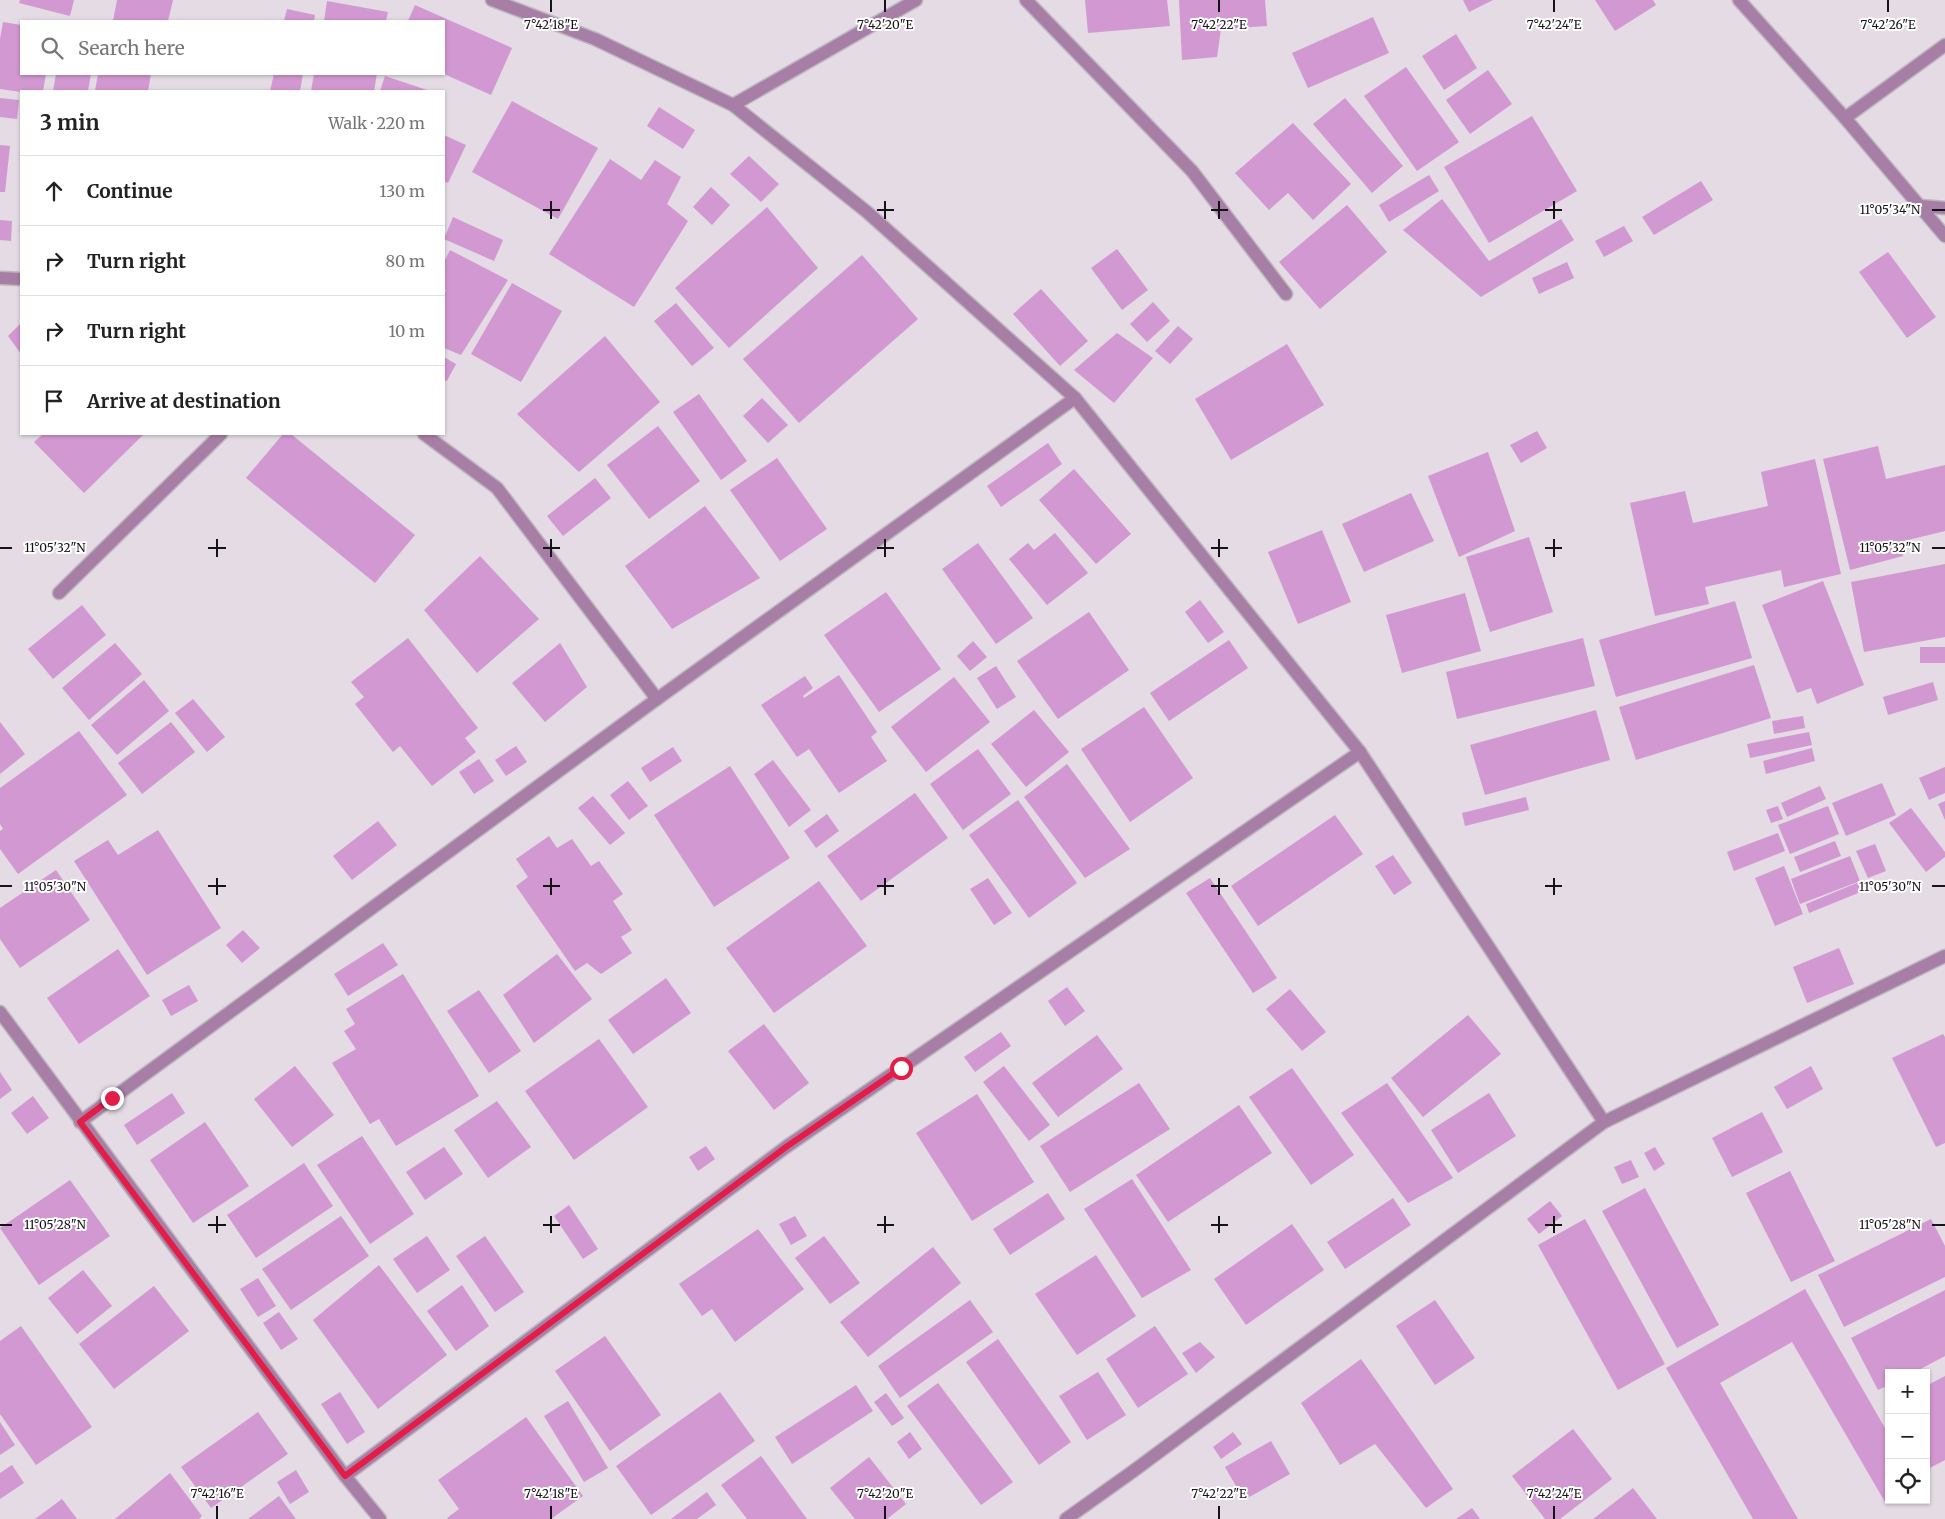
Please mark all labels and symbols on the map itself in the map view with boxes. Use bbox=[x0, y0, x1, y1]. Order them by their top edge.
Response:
text: 7°42'18"E bbox=[524, 17, 578, 32]
text: 7°42'20"E bbox=[857, 17, 913, 32]
text: 7°42'22"E bbox=[1191, 17, 1247, 32]
text: 7°42'24"E bbox=[1527, 17, 1582, 32]
text: 7°42'26"E bbox=[1860, 17, 1916, 32]
text: 11°05'34"N bbox=[1860, 202, 1921, 217]
text: 11°05'32"N bbox=[24, 540, 86, 555]
text: 11°05'32"N bbox=[1859, 540, 1921, 555]
text: 11°05'30"N bbox=[24, 879, 87, 894]
text: 11°05'30"N bbox=[1859, 879, 1922, 894]
route start bbox=[890, 1057, 913, 1080]
route end bbox=[101, 1087, 124, 1110]
text: 11°05'28"N bbox=[24, 1217, 87, 1232]
text: 11°05'28"N bbox=[1859, 1217, 1922, 1232]
text: 7°42'16"E bbox=[190, 1486, 244, 1501]
text: 7°42'18"E bbox=[524, 1486, 578, 1501]
text: 7°42'20"E bbox=[857, 1486, 913, 1501]
text: 7°42'22"E bbox=[1191, 1486, 1247, 1501]
text: 7°42'24"E bbox=[1527, 1486, 1582, 1501]

